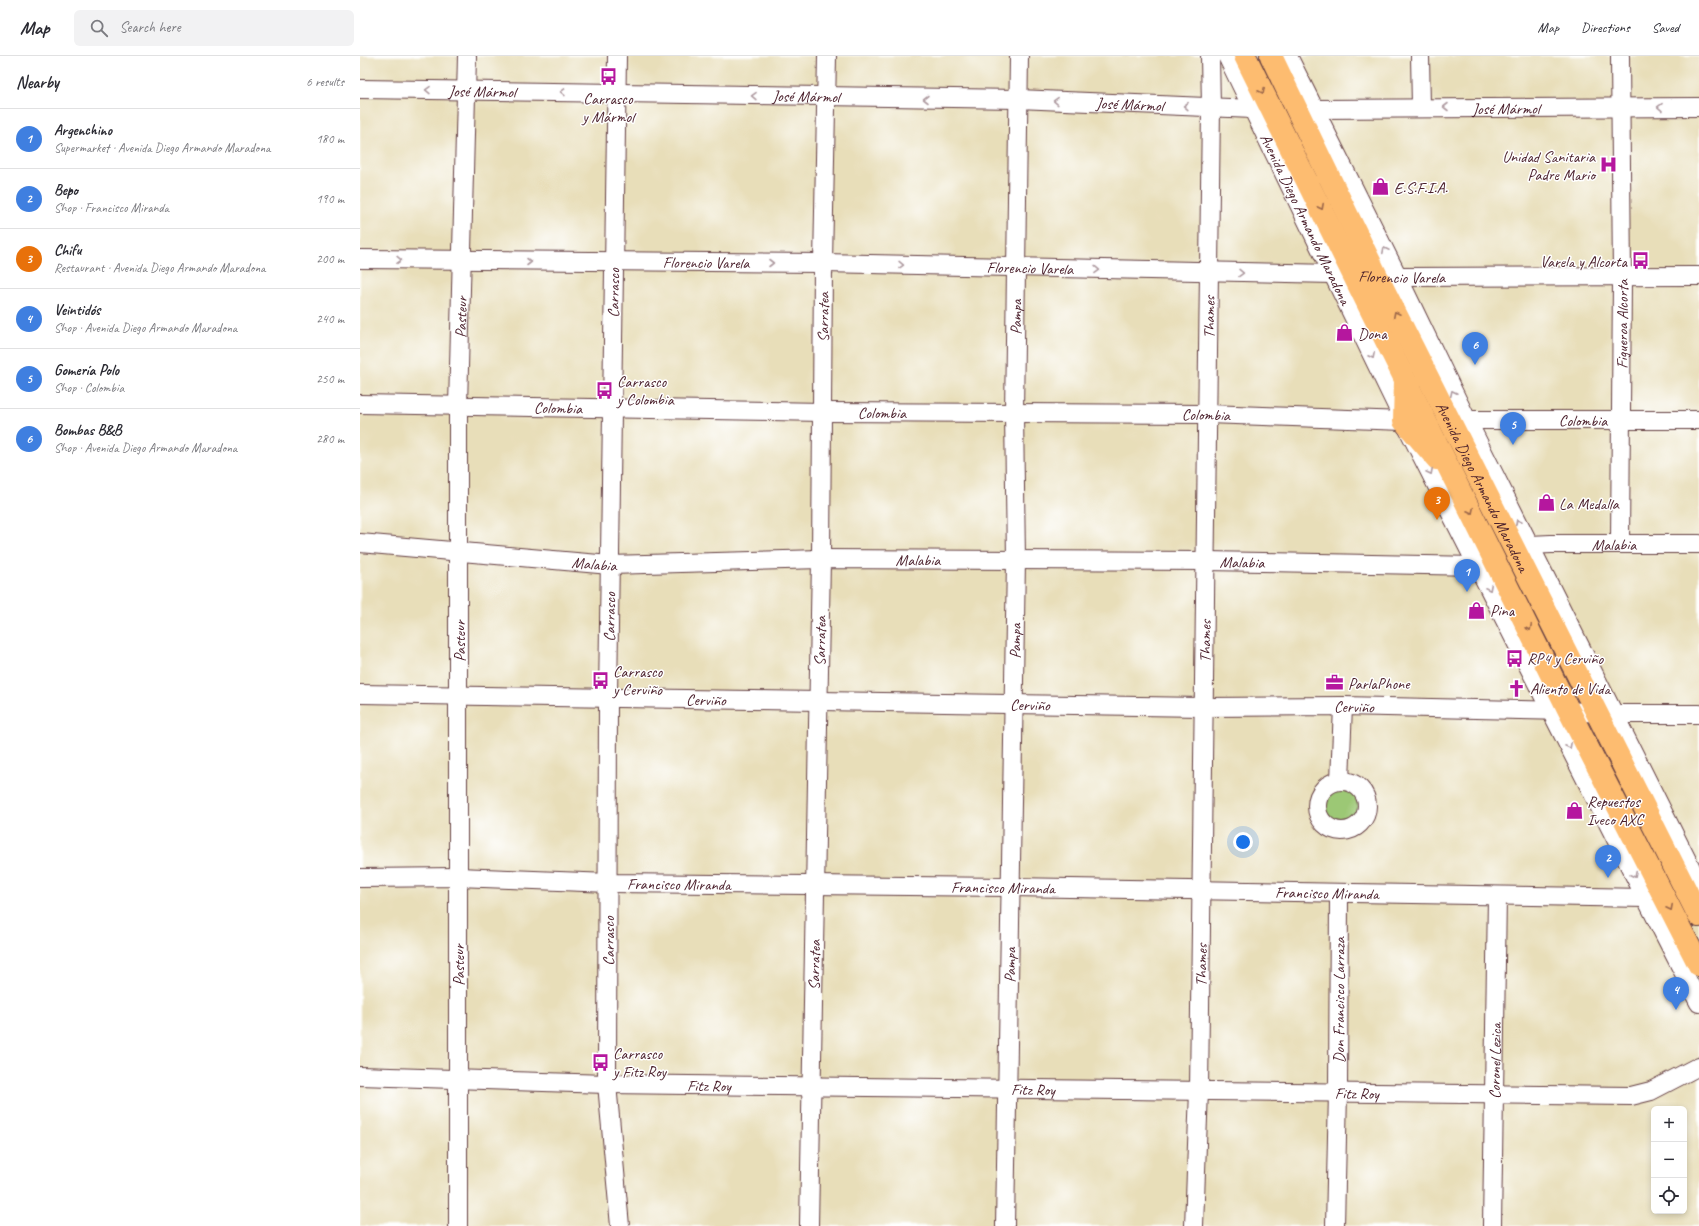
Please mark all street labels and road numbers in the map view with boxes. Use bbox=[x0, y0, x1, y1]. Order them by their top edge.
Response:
street label: José Mármol bbox=[447, 81, 519, 102]
street label: José Mármol bbox=[771, 86, 843, 107]
street label: José Mármol bbox=[1095, 93, 1167, 116]
street label: José Mármol bbox=[1471, 99, 1543, 119]
street label: Avenida Diego Armando Maradona bbox=[1255, 130, 1356, 309]
street label: Florencio Varela bbox=[663, 253, 750, 273]
street label: Florencio Varela bbox=[986, 258, 1074, 279]
street label: Florencio Varela bbox=[1358, 266, 1446, 288]
street label: Carrasco bbox=[604, 267, 624, 318]
street label: Figueroa Alcorta bbox=[1612, 278, 1633, 369]
street label: Sarratea bbox=[813, 291, 834, 342]
street label: Thames bbox=[1199, 294, 1220, 339]
street label: Pasteur bbox=[451, 295, 472, 338]
street label: Pampa bbox=[1006, 298, 1027, 335]
street label: Colombia bbox=[534, 398, 583, 419]
street label: Avenida Diego Armando Maradona bbox=[1431, 399, 1534, 577]
street label: Colombia bbox=[858, 403, 907, 423]
street label: Colombia bbox=[1182, 405, 1231, 426]
street label: Colombia bbox=[1559, 411, 1608, 431]
street label: Malabia bbox=[1592, 535, 1637, 555]
street label: Malabia bbox=[896, 550, 941, 571]
street label: Malabia bbox=[1219, 552, 1265, 573]
street label: Malabia bbox=[571, 553, 618, 576]
street label: Carrasco bbox=[600, 591, 620, 642]
street label: Sarratea bbox=[810, 615, 831, 666]
street label: Thames bbox=[1195, 618, 1216, 663]
street label: Pasteur bbox=[450, 619, 470, 662]
street label: Pampa bbox=[1005, 622, 1026, 659]
street label: Cerviño bbox=[686, 690, 727, 711]
street label: Cerviño bbox=[1010, 695, 1051, 716]
street label: Cerviño bbox=[1334, 697, 1375, 718]
street label: Francisco Miranda bbox=[627, 874, 732, 895]
street label: Francisco Miranda bbox=[951, 877, 1056, 899]
street label: Francisco Miranda bbox=[1275, 883, 1380, 904]
street label: Carrasco bbox=[599, 915, 619, 966]
street label: Don Francisco Larraza bbox=[1329, 936, 1350, 1063]
street label: Sarratea bbox=[804, 939, 825, 990]
street label: Thames bbox=[1191, 942, 1212, 987]
street label: Pasteur bbox=[449, 943, 469, 986]
street label: Pampa bbox=[1000, 946, 1021, 983]
street label: Coronel Lezica bbox=[1485, 1021, 1506, 1099]
street label: Fitz Roy bbox=[687, 1076, 732, 1096]
street label: Fitz Roy bbox=[1011, 1080, 1056, 1100]
street label: Fitz Roy bbox=[1335, 1084, 1380, 1104]

